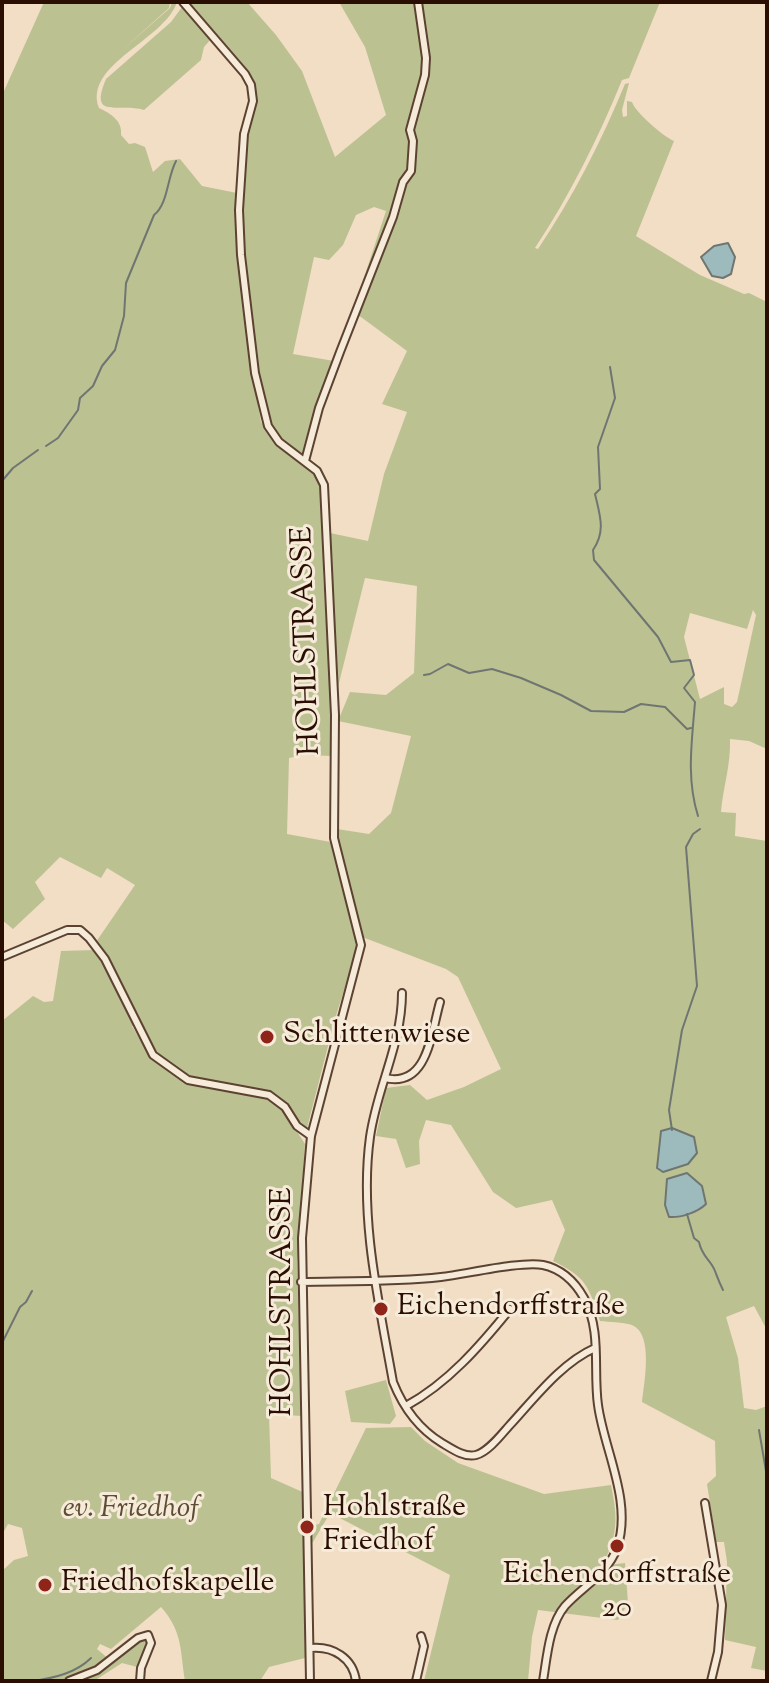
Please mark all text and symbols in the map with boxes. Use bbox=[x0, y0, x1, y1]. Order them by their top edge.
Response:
street label: HOHLSTRASSE bbox=[287, 526, 331, 756]
place label: Schlittenwiese bbox=[283, 1019, 471, 1055]
marker: Schlittenwiese bbox=[258, 1028, 276, 1046]
street label: HOHLSTRASSE bbox=[267, 1187, 303, 1417]
place label: Eichendorffstraße bbox=[397, 1291, 625, 1327]
marker: Eichendorffstraße bbox=[372, 1300, 390, 1318]
place label: Hohlstraße Friedhof bbox=[323, 1492, 466, 1562]
park label: ev. Friedhof bbox=[63, 1493, 199, 1529]
marker: Hohlstraße Friedhof bbox=[298, 1518, 316, 1536]
marker: Eichendorffstraße 20 bbox=[608, 1537, 626, 1555]
place label: Eichendorffstraße 20 bbox=[503, 1559, 731, 1630]
place label: Friedhofskapelle bbox=[61, 1567, 274, 1603]
marker: Friedhofskapelle bbox=[36, 1576, 54, 1594]

